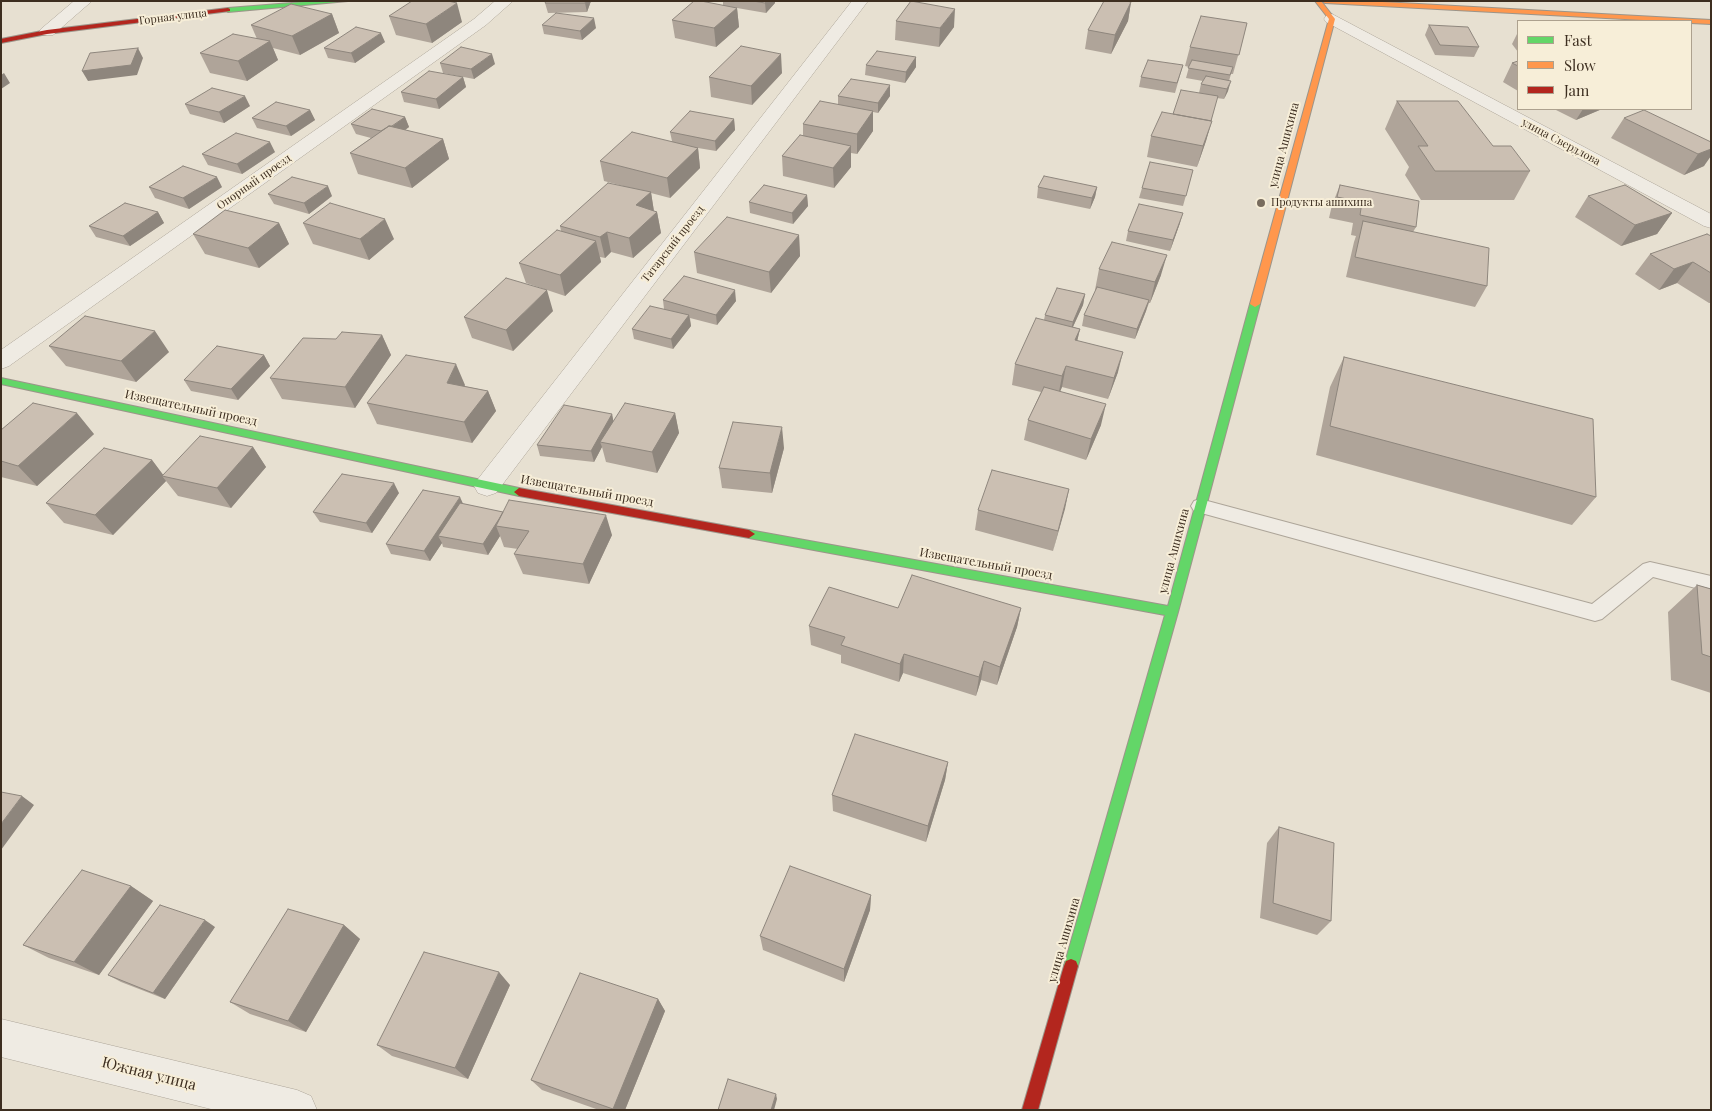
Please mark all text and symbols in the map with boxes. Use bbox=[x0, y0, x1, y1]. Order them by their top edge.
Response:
street label: Горная улица bbox=[138, 6, 208, 28]
legend bbox=[1517, 20, 1692, 110]
text: Fast bbox=[1564, 30, 1592, 50]
text: Slow bbox=[1564, 55, 1596, 75]
text: Jam bbox=[1564, 80, 1589, 100]
street label: улица Ашихина bbox=[1266, 101, 1302, 189]
street label: улица Свердлова bbox=[1519, 116, 1603, 168]
street label: Опорный проезд bbox=[214, 151, 294, 213]
place label: Продукты ашихина bbox=[1271, 196, 1372, 210]
marker: Продукты ашихина bbox=[1255, 197, 1267, 209]
street label: Татарский проезд bbox=[639, 203, 707, 285]
street label: Извещательный проезд bbox=[124, 387, 258, 429]
street label: Извещательный проезд bbox=[519, 472, 655, 510]
street label: улица Ашихина bbox=[1156, 507, 1192, 595]
street label: Извещательный проезд bbox=[918, 545, 1054, 583]
street label: улица Ашихина bbox=[1045, 896, 1083, 984]
street label: Южная улица bbox=[100, 1054, 198, 1094]

